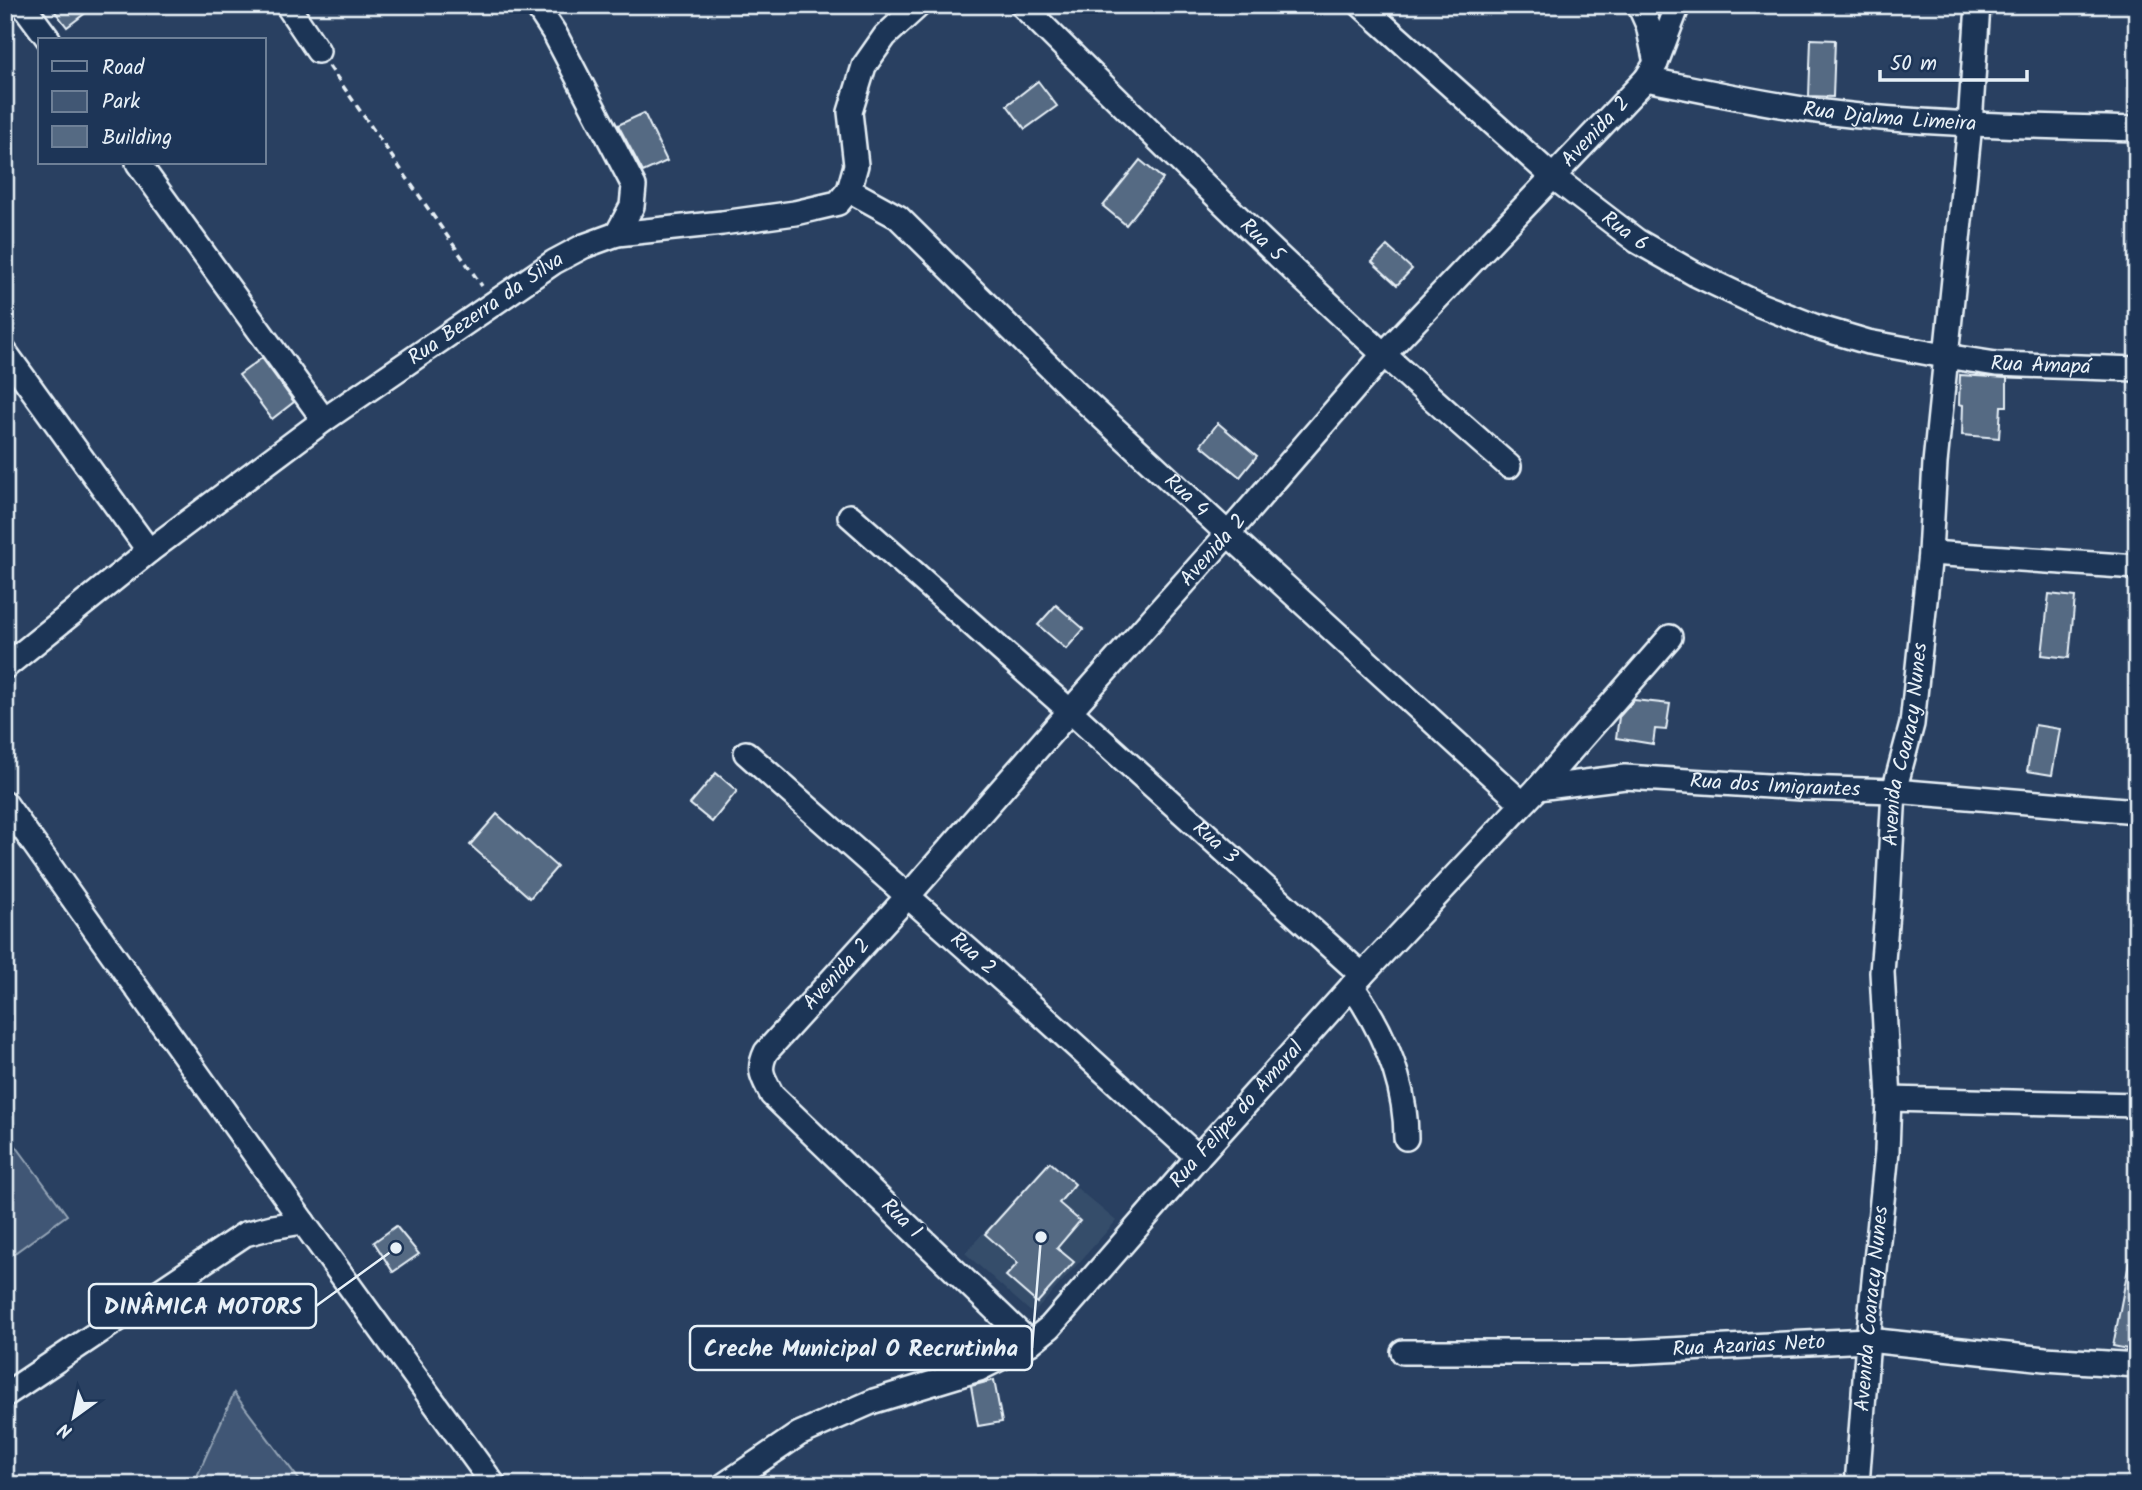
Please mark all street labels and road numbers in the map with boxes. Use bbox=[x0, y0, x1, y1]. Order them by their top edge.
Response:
street label: Avenida 2 bbox=[1553, 88, 1638, 175]
street label: Rua Djalma Limeira bbox=[1801, 93, 1977, 141]
street label: Rua 6 bbox=[1594, 203, 1655, 261]
street label: Rua 5 bbox=[1232, 210, 1293, 271]
street label: Rua Bezerra da Silva bbox=[401, 243, 570, 374]
street label: Rua Amapá bbox=[1990, 347, 2093, 384]
street label: Rua 4 bbox=[1156, 466, 1217, 525]
street label: Avenida 2 bbox=[1172, 506, 1255, 594]
street label: Avenida Coaracy Nunes bbox=[1874, 641, 1937, 847]
street label: Rua dos Imigrantes bbox=[1689, 765, 1861, 806]
street label: Rua 3 bbox=[1185, 813, 1246, 872]
street label: Rua 2 bbox=[942, 924, 1004, 984]
street label: Avenida 2 bbox=[795, 930, 879, 1018]
street label: Rua Felipe do Amaral bbox=[1161, 1033, 1312, 1196]
street label: Rua 1 bbox=[873, 1191, 929, 1247]
street label: Avenida Coaracy Nunes bbox=[1846, 1204, 1898, 1413]
street label: Rua Azarias Neto bbox=[1672, 1326, 1826, 1366]

